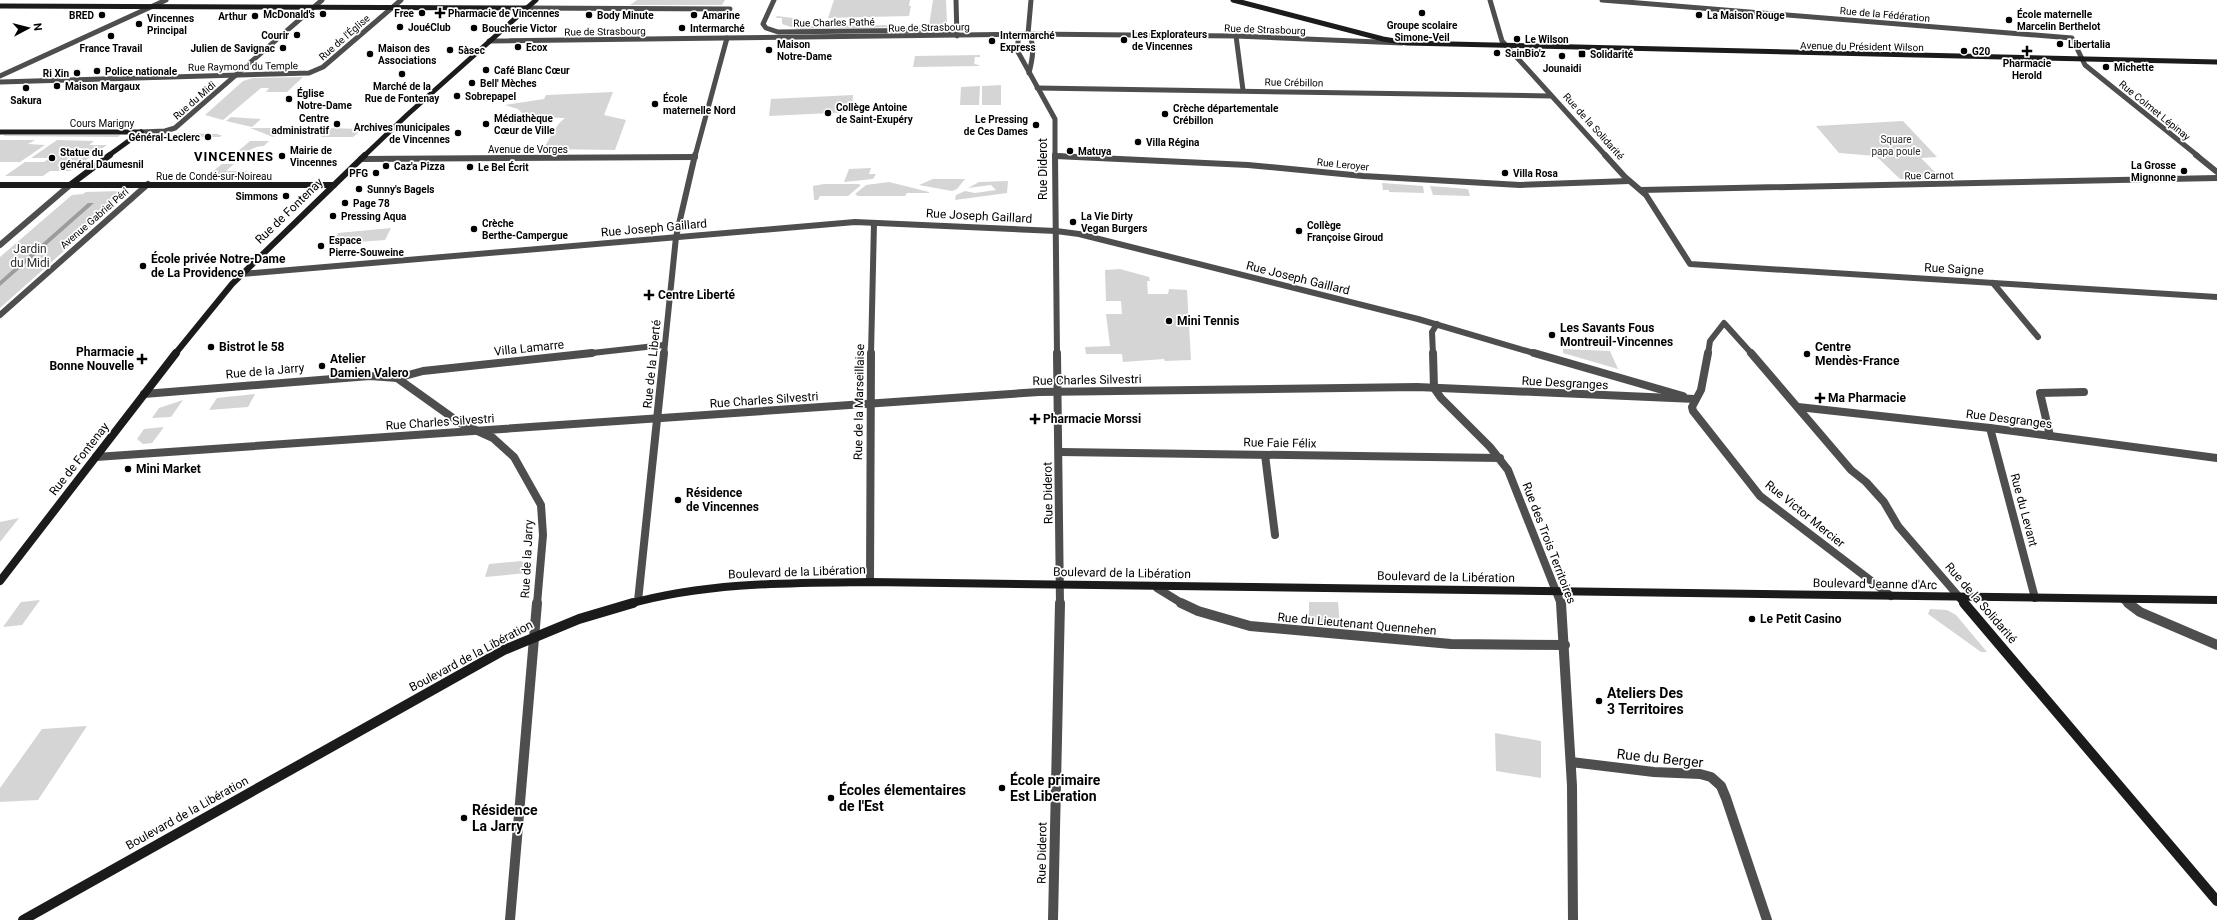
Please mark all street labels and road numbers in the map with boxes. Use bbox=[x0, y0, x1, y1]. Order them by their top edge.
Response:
street label: Rue de la Fédération bbox=[1839, 5, 1930, 24]
street label: Rue de l'Église bbox=[316, 12, 372, 62]
street label: Rue Charles Pathé bbox=[793, 16, 875, 29]
street label: Rue de Strasbourg bbox=[888, 21, 970, 34]
street label: Rue de Strasbourg bbox=[1224, 23, 1306, 36]
street label: Rue de Strasbourg bbox=[564, 25, 646, 38]
street label: Avenue du Président Wilson bbox=[1800, 40, 1924, 53]
street label: Rue Raymond du Temple bbox=[188, 60, 298, 73]
street label: Rue Crébillon bbox=[1265, 76, 1323, 89]
street label: Rue Colmet Lépinay bbox=[2117, 78, 2193, 143]
street label: Rue du Midi bbox=[171, 79, 218, 122]
street label: Rue de la Solidarité bbox=[1561, 91, 1626, 162]
street label: Cours Marigny bbox=[70, 118, 135, 129]
street label: Rue Diderot bbox=[1036, 138, 1050, 200]
street label: Avenue de Vorges bbox=[488, 144, 568, 155]
street label: Rue Leroyer bbox=[1316, 156, 1370, 173]
street label: Rue Carnot bbox=[1904, 170, 1954, 181]
street label: Rue de Condé-sur-Noireau bbox=[156, 171, 272, 182]
street label: Rue de Fontenay bbox=[252, 175, 326, 247]
street label: Avenue Gabriel Péri bbox=[58, 186, 131, 251]
street label: Rue Joseph Gaillard bbox=[926, 206, 1032, 226]
street label: Rue Joseph Gaillard bbox=[600, 216, 708, 240]
street label: Rue Joseph Gaillard bbox=[1245, 258, 1351, 298]
street label: Rue Saigne bbox=[1924, 260, 1984, 278]
street label: Rue de la Liberté bbox=[640, 319, 664, 409]
street label: Villa Lamarre bbox=[493, 337, 565, 359]
street label: Rue de la Marseillaise bbox=[851, 344, 867, 460]
street label: Rue de la Jarry bbox=[225, 361, 305, 381]
street label: Rue Charles Silvestri bbox=[1032, 372, 1142, 388]
street label: Rue Desgranges bbox=[1521, 374, 1609, 392]
street label: Rue Charles Silvestri bbox=[709, 389, 819, 411]
street label: Rue Desgranges bbox=[1965, 407, 2053, 431]
street label: Rue Charles Silvestri bbox=[385, 411, 495, 433]
street label: Rue de Fontenay bbox=[46, 420, 112, 498]
street label: Rue Faie Félix bbox=[1243, 435, 1317, 451]
street label: Rue Diderot bbox=[1040, 462, 1056, 524]
street label: Rue du Levant bbox=[2007, 472, 2041, 548]
street label: Rue Victor Mercier bbox=[1762, 478, 1848, 550]
street label: Rue des Trois Territoires bbox=[1519, 480, 1579, 606]
street label: Rue de la Jarry bbox=[518, 519, 536, 599]
street label: Rue de la Solidarité bbox=[1942, 560, 2020, 646]
street label: Boulevard de la Libération bbox=[728, 563, 866, 581]
street label: Boulevard de la Libération bbox=[1053, 565, 1191, 581]
street label: Boulevard de la Libération bbox=[1377, 569, 1515, 585]
street label: Boulevard Jeanne d'Arc bbox=[1813, 576, 1937, 592]
street label: Rue du Lieutenant Quennehen bbox=[1277, 610, 1437, 638]
street label: Boulevard de la Libération bbox=[407, 617, 535, 695]
street label: Rue du Berger bbox=[1616, 745, 1704, 771]
street label: Boulevard de la Libération bbox=[123, 773, 251, 853]
street label: Rue Diderot bbox=[1034, 822, 1050, 884]

